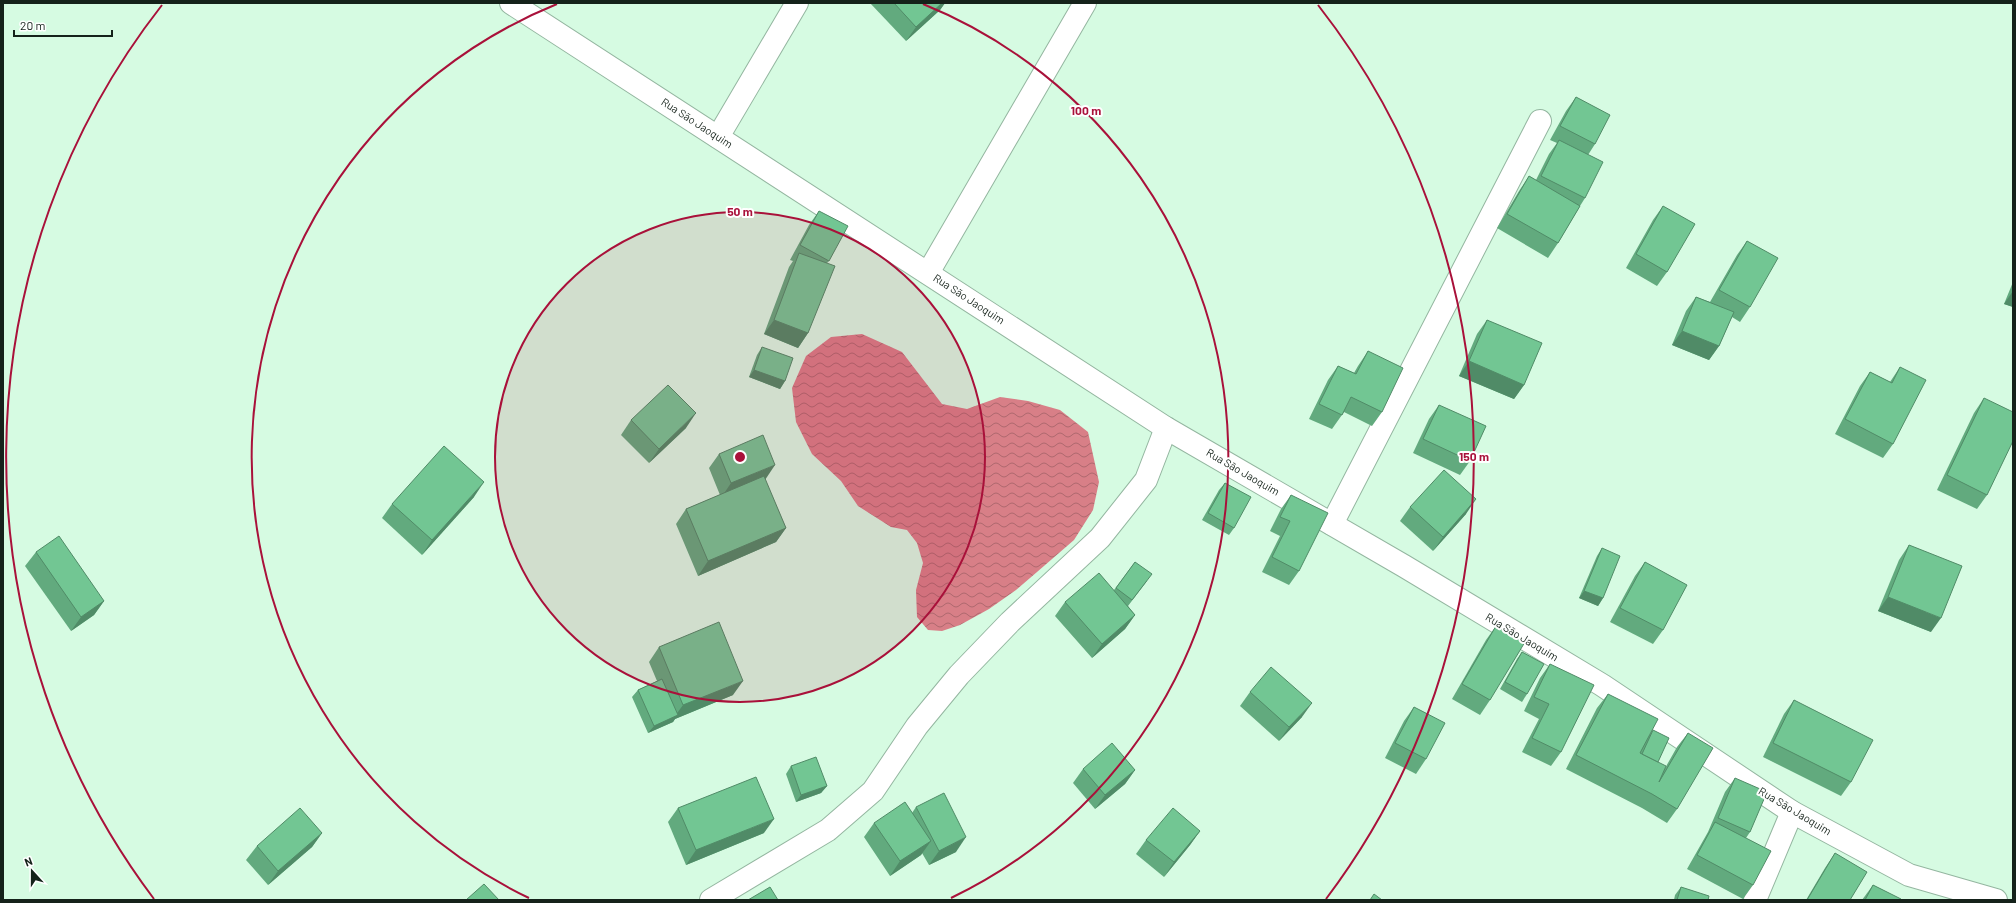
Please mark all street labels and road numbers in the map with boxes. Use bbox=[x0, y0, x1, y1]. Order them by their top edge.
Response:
street label: Rua São Jaoquim bbox=[659, 95, 735, 150]
street label: Rua São Jaoquim bbox=[931, 271, 1007, 326]
street label: Rua São Jaoquim bbox=[1204, 445, 1282, 498]
street label: Rua São Jaoquim bbox=[1484, 610, 1561, 663]
street label: Rua São Jaoquim bbox=[1757, 784, 1834, 837]

